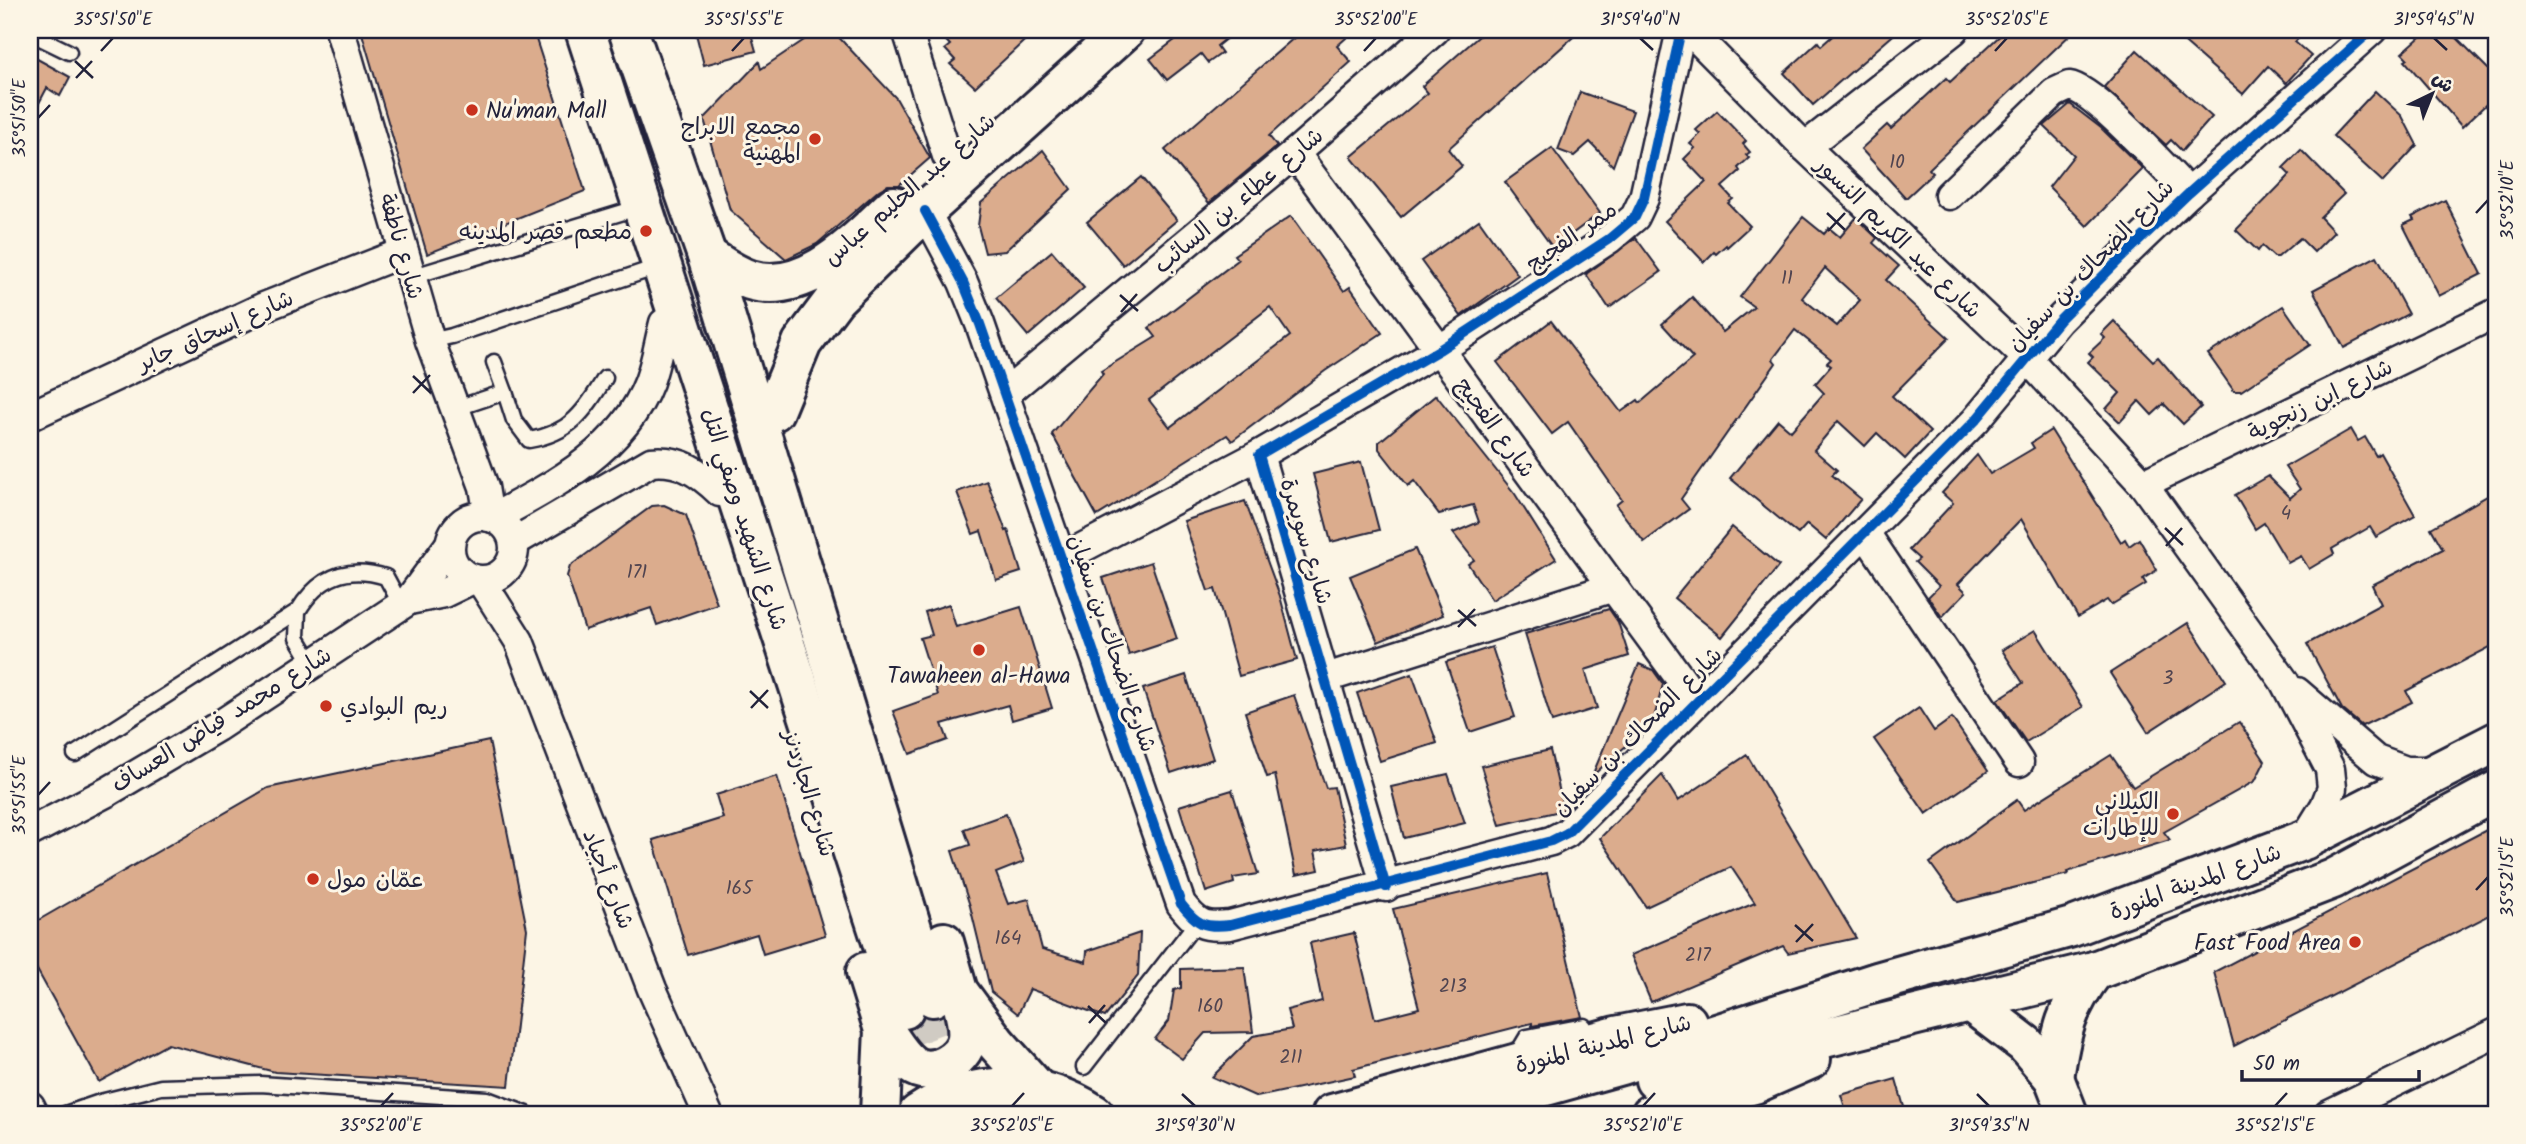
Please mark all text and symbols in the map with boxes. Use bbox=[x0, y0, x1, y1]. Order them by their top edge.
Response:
text: 35°51'50"E bbox=[73, 6, 153, 35]
text: 35°51'55"E bbox=[704, 6, 784, 35]
text: 35°52'00"E bbox=[1334, 6, 1418, 35]
text: 31°59'40"N bbox=[1600, 6, 1680, 35]
text: 35°52'05"E bbox=[1965, 6, 2049, 35]
text: 31°59'45"N bbox=[2394, 6, 2474, 35]
north arrow bbox=[2396, 60, 2466, 130]
text: ش bbox=[2424, 65, 2460, 101]
text: 35°51'50"E bbox=[6, 78, 35, 158]
place label: Nu'man Mall bbox=[486, 94, 607, 130]
marker: Nu'man Mall bbox=[464, 102, 480, 118]
street label: شارع عبد الحليم عباس bbox=[816, 105, 1005, 276]
place label: مجمع الابراج المهنية bbox=[681, 110, 801, 172]
street label: شارع عطاء بن السائب bbox=[1146, 119, 1332, 284]
marker: مجمع الابراج المهنية bbox=[807, 131, 823, 147]
street label: شارع عبد الكريم النسور bbox=[1804, 148, 1989, 328]
house number: 10 bbox=[1889, 148, 1905, 178]
text: 35°52'10"E bbox=[2494, 160, 2523, 240]
street label: شارع الضحاك بن سفيان bbox=[1999, 172, 2184, 361]
street label: شارع ناطفة bbox=[368, 189, 432, 304]
street label: ممر الفجيج bbox=[1519, 193, 1625, 282]
place label: مطعم قصر المدينه bbox=[459, 215, 632, 251]
marker: مطعم قصر المدينه bbox=[638, 223, 654, 239]
house number: 11 bbox=[1781, 264, 1793, 294]
street label: شارع إسحاق جابر bbox=[130, 281, 300, 383]
street label: شارع ابن زنجوية bbox=[2242, 350, 2399, 451]
street label: شارع الفجيج bbox=[1445, 370, 1543, 486]
street label: شارع الشهيد وصفي التل bbox=[689, 404, 796, 636]
street label: شارع سويمرة bbox=[1269, 474, 1341, 609]
house number: 4 bbox=[2281, 499, 2291, 529]
street label: شارع الضحاك بن سفيان bbox=[1057, 530, 1165, 758]
house number: 171 bbox=[627, 558, 647, 588]
street label: شارع محمد فياض العساف bbox=[105, 638, 339, 803]
street label: شارع الضحاك بن سفيان bbox=[1545, 639, 1732, 826]
marker: Tawaheen al-Hawa bbox=[971, 642, 987, 658]
place label: Tawaheen al-Hawa bbox=[887, 659, 1071, 695]
house number: 3 bbox=[2163, 664, 2174, 694]
place label: ريم البوادي bbox=[340, 690, 448, 726]
marker: ريم البوادي bbox=[318, 698, 334, 714]
street label: شارع الجاردنز bbox=[771, 724, 844, 861]
text: 35°51'55"E bbox=[6, 755, 35, 835]
place label: الكيلاني للإطارات bbox=[2083, 785, 2159, 847]
marker: الكيلاني للإطارات bbox=[2165, 806, 2181, 822]
street label: شارع أجياد bbox=[572, 824, 643, 935]
street label: شارع المدينة المنورة bbox=[2105, 835, 2287, 931]
text: 35°52'15"E bbox=[2494, 836, 2523, 917]
place label: عمّان مول bbox=[327, 863, 425, 899]
marker: عمّان مول bbox=[305, 871, 321, 887]
house number: 165 bbox=[726, 874, 754, 904]
house number: 164 bbox=[995, 924, 1022, 954]
place label: Fast Food Area bbox=[2194, 926, 2341, 962]
marker: Fast Food Area bbox=[2347, 934, 2363, 950]
house number: 217 bbox=[1685, 941, 1712, 971]
house number: 213 bbox=[1439, 972, 1467, 1002]
house number: 160 bbox=[1197, 992, 1223, 1022]
street label: شارع المدينة المنورة bbox=[1511, 1006, 1696, 1084]
scale bar bbox=[2242, 1039, 2419, 1083]
house number: 211 bbox=[1280, 1043, 1303, 1073]
text: 50 m bbox=[2253, 1048, 2300, 1081]
text: 35°52'00"E bbox=[339, 1112, 423, 1141]
text: 35°52'05"E bbox=[970, 1112, 1054, 1141]
text: 31°59'30"N bbox=[1155, 1112, 1235, 1141]
text: 35°52'10"E bbox=[1603, 1112, 1683, 1141]
text: 31°59'35"N bbox=[1948, 1112, 2030, 1141]
text: 35°52'15"E bbox=[2235, 1112, 2316, 1141]

